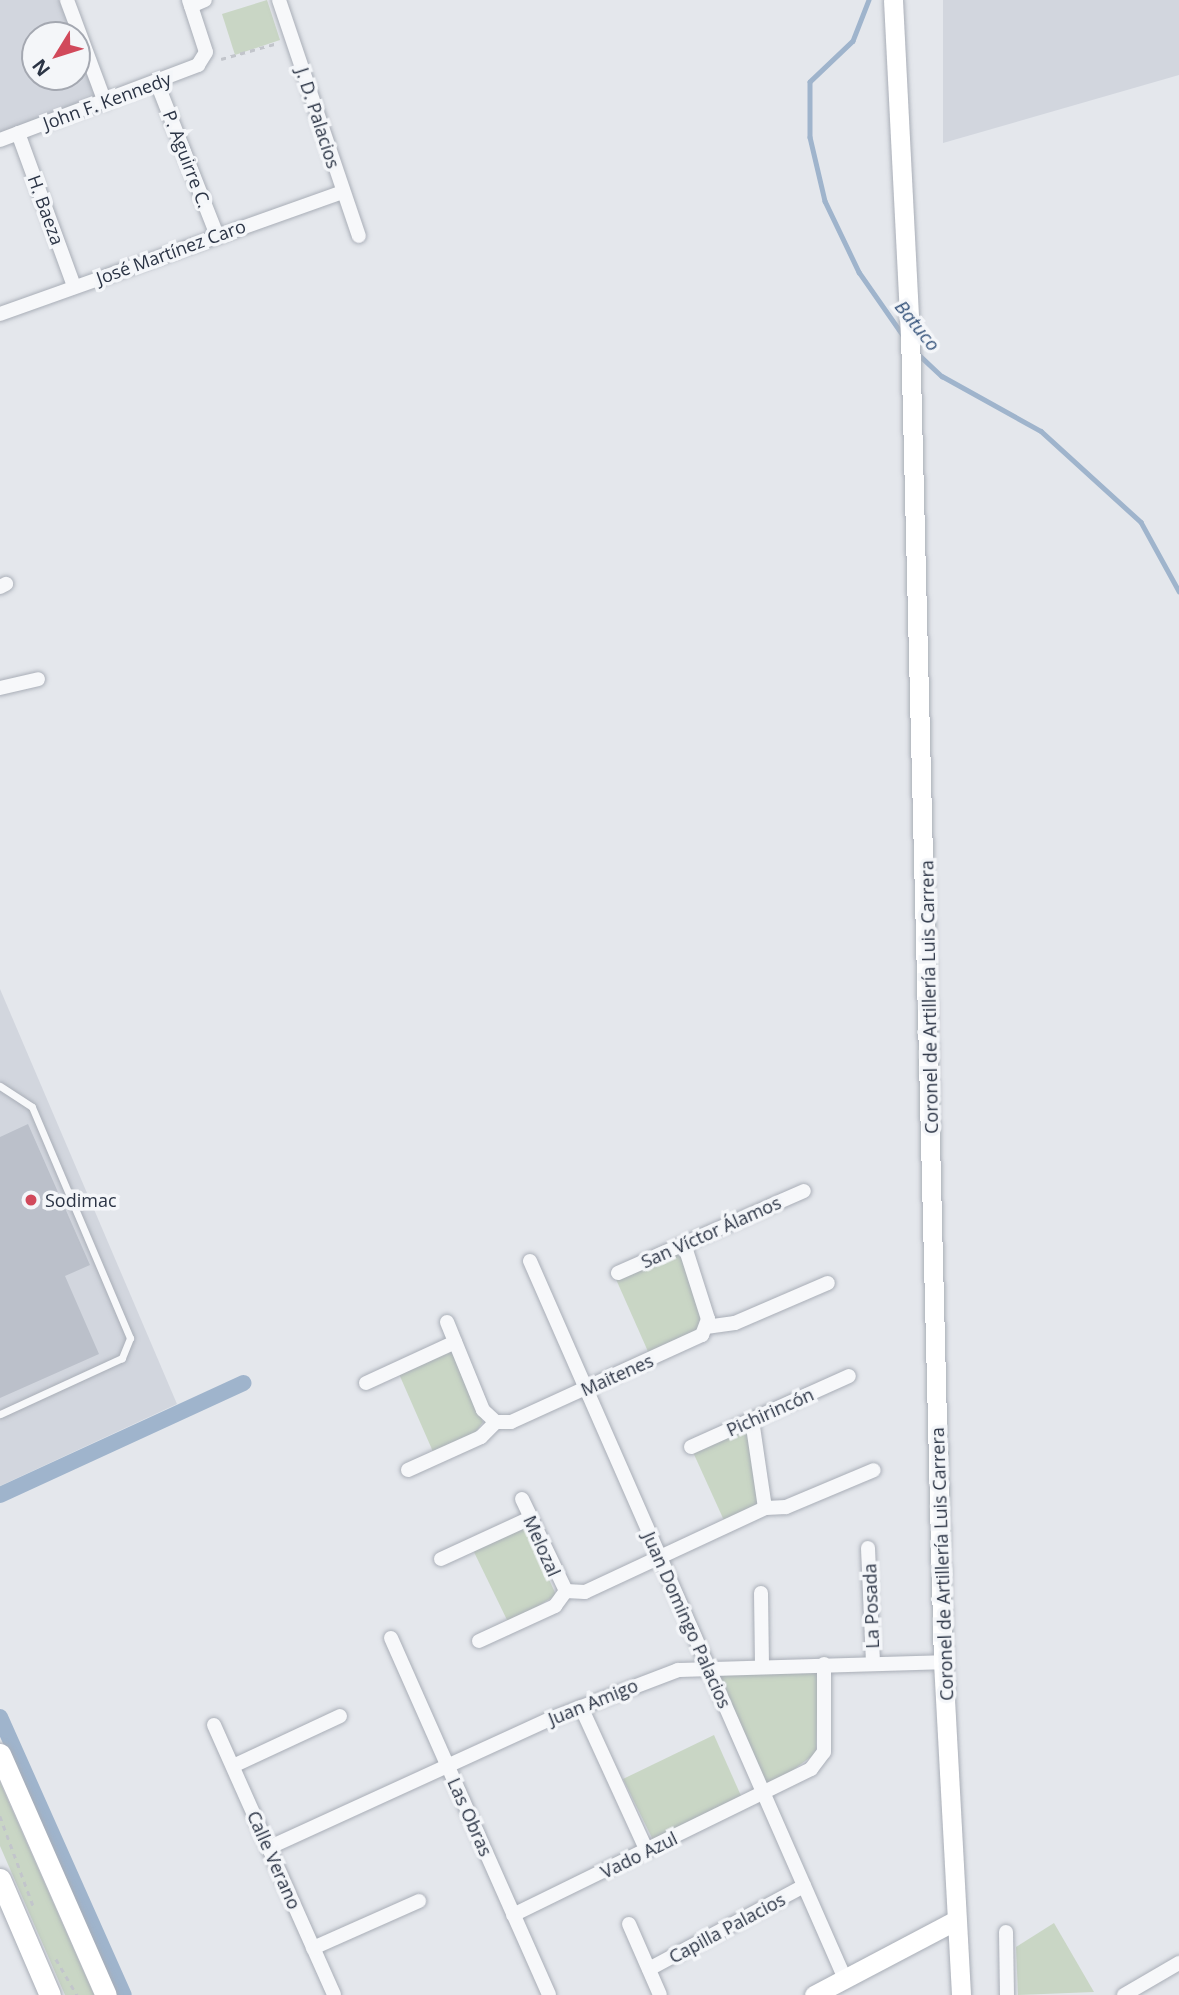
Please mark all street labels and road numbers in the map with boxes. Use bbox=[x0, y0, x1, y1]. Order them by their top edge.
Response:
street label: J. D. Palacios bbox=[292, 65, 344, 171]
street label: John F. Kennedy bbox=[40, 68, 174, 134]
street label: P. Aguirre C. bbox=[159, 107, 215, 211]
street label: H. Baeza bbox=[23, 172, 69, 248]
street label: José Martínez Caro bbox=[93, 215, 249, 289]
street label: Coronel de Artillería Luis Carrera bbox=[916, 860, 942, 1134]
street label: San Víctor Álamos bbox=[638, 1191, 784, 1273]
street label: Maitenes bbox=[577, 1349, 657, 1401]
street label: Pichirincón bbox=[723, 1383, 817, 1441]
street label: Coronel de Artillería Luis Carrera bbox=[926, 1427, 958, 1701]
street label: Melozal bbox=[519, 1512, 565, 1580]
street label: Juan Domingo Palacios bbox=[638, 1528, 736, 1712]
street label: La Posada bbox=[859, 1563, 883, 1649]
street label: Juan Amigo bbox=[545, 1674, 641, 1730]
street label: Las Obras bbox=[443, 1774, 497, 1860]
street label: Calle Verano bbox=[243, 1808, 305, 1912]
street label: Vado Azul bbox=[597, 1827, 681, 1883]
street label: Capilla Palacios bbox=[665, 1888, 789, 1968]

